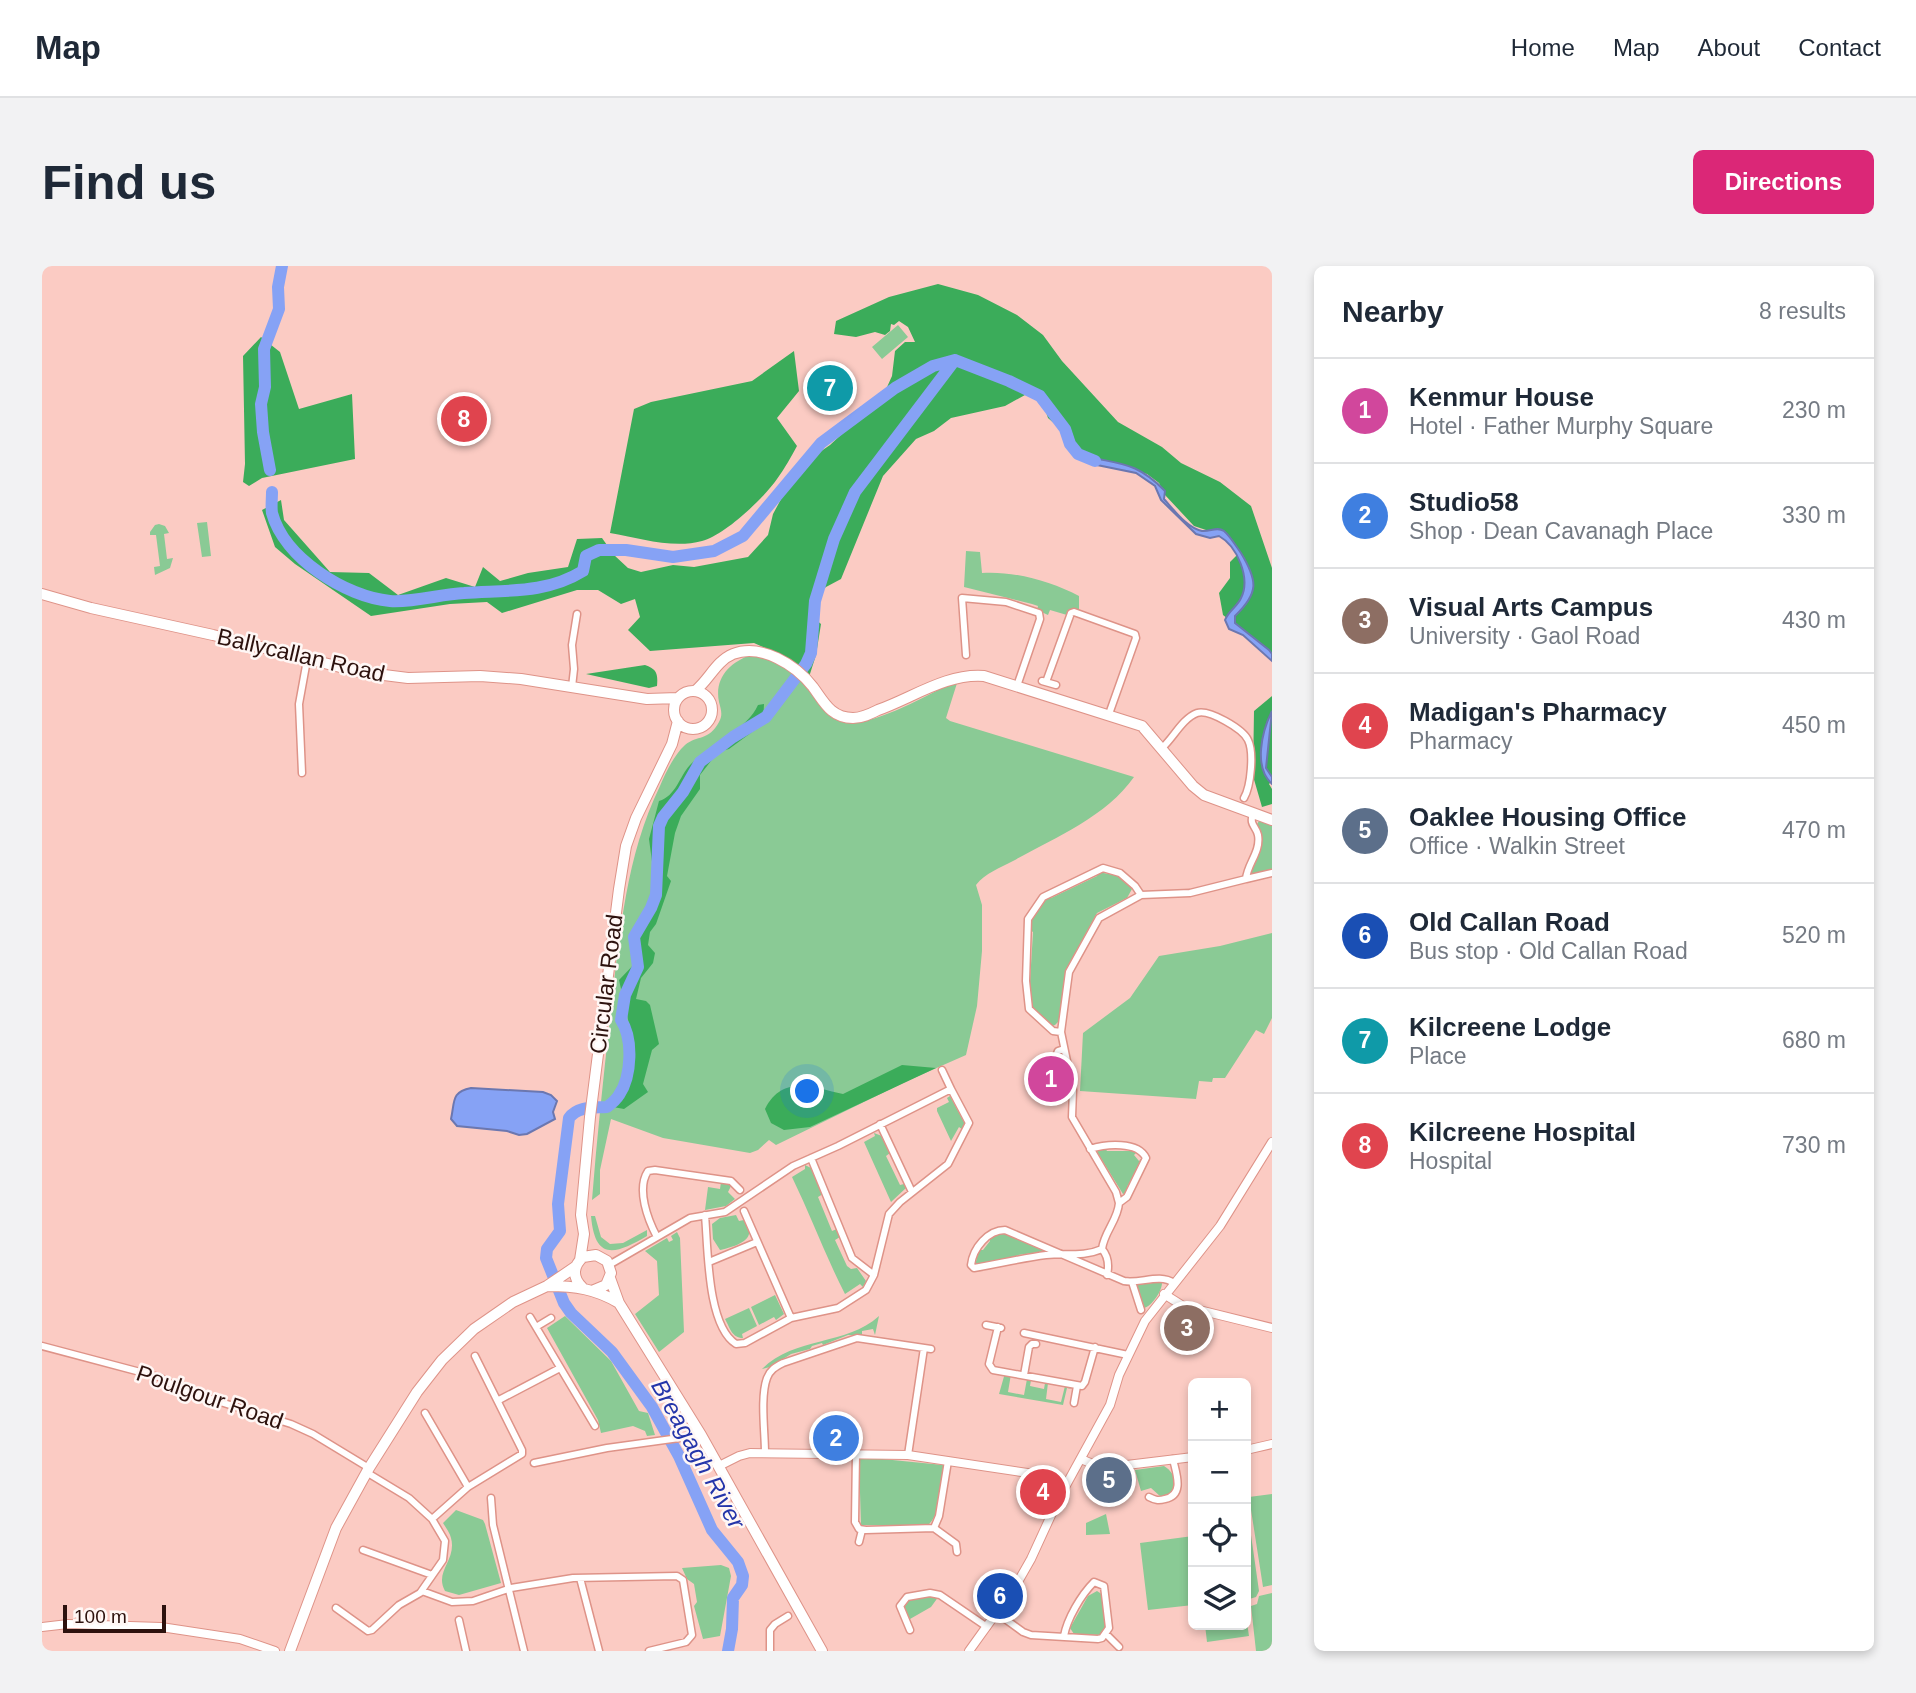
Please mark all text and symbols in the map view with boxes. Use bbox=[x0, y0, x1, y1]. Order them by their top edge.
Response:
text: Map bbox=[35, 29, 101, 66]
text: Home bbox=[1511, 34, 1575, 61]
text: Map bbox=[1613, 34, 1660, 61]
text: About bbox=[1698, 34, 1760, 61]
text: Contact bbox=[1798, 34, 1881, 61]
button: Directions bbox=[1693, 150, 1874, 214]
text: Find us bbox=[42, 155, 216, 209]
text: Nearby bbox=[1342, 295, 1444, 328]
text: 8 results bbox=[1759, 298, 1846, 324]
pin: 7 bbox=[807, 362, 853, 414]
text: Kenmur House bbox=[1409, 382, 1594, 412]
pin: 8 bbox=[441, 393, 487, 445]
text: 1 bbox=[1359, 397, 1371, 423]
text: 230 m bbox=[1782, 397, 1846, 423]
text: Hotel · Father Murphy Square bbox=[1409, 413, 1713, 439]
text: Studio58 bbox=[1409, 487, 1519, 517]
text: 2 bbox=[1359, 502, 1371, 528]
text: 330 m bbox=[1782, 502, 1846, 528]
text: Shop · Dean Cavanagh Place bbox=[1409, 518, 1713, 544]
text: Visual Arts Campus bbox=[1409, 592, 1653, 622]
text: 3 bbox=[1359, 607, 1371, 633]
text: 430 m bbox=[1782, 607, 1846, 633]
street label: Ballycallan Road bbox=[215, 623, 387, 687]
text: University · Gaol Road bbox=[1409, 623, 1640, 649]
text: Madigan's Pharmacy bbox=[1409, 697, 1667, 727]
text: 4 bbox=[1359, 712, 1371, 738]
text: 450 m bbox=[1782, 712, 1846, 738]
text: Pharmacy bbox=[1409, 728, 1513, 754]
text: Oaklee Housing Office bbox=[1409, 802, 1686, 832]
text: 5 bbox=[1359, 817, 1371, 843]
text: 470 m bbox=[1782, 817, 1846, 843]
text: Office · Walkin Street bbox=[1409, 833, 1625, 859]
text: Old Callan Road bbox=[1409, 907, 1610, 937]
street label: Circular Road bbox=[585, 913, 627, 1055]
text: 6 bbox=[1359, 922, 1371, 948]
text: 520 m bbox=[1782, 922, 1846, 948]
text: Bus stop · Old Callan Road bbox=[1409, 938, 1688, 964]
text: Kilcreene Lodge bbox=[1409, 1012, 1611, 1042]
text: 7 bbox=[1359, 1027, 1371, 1053]
text: 680 m bbox=[1782, 1027, 1846, 1053]
text: Place bbox=[1409, 1043, 1467, 1069]
pin: 1 bbox=[1028, 1053, 1074, 1105]
your location bbox=[790, 1074, 824, 1108]
text: Kilcreene Hospital bbox=[1409, 1117, 1636, 1147]
text: 8 bbox=[1359, 1132, 1371, 1158]
text: 730 m bbox=[1782, 1132, 1846, 1158]
text: Hospital bbox=[1409, 1148, 1492, 1174]
pin: 3 bbox=[1164, 1302, 1210, 1354]
street label: Poulgour Road bbox=[133, 1360, 287, 1434]
water label: Breagagh River bbox=[646, 1374, 751, 1534]
map controls bbox=[1188, 1378, 1251, 1630]
button: + bbox=[1188, 1378, 1251, 1441]
pin: 2 bbox=[813, 1412, 859, 1464]
button: − bbox=[1188, 1441, 1251, 1504]
pin: 5 bbox=[1086, 1454, 1132, 1506]
pin: 4 bbox=[1020, 1466, 1066, 1518]
button: locate bbox=[1188, 1504, 1251, 1567]
button: layers bbox=[1188, 1567, 1251, 1630]
pin: 6 bbox=[977, 1570, 1023, 1622]
scale bar bbox=[63, 1602, 166, 1634]
text: 100 m bbox=[74, 1606, 127, 1627]

